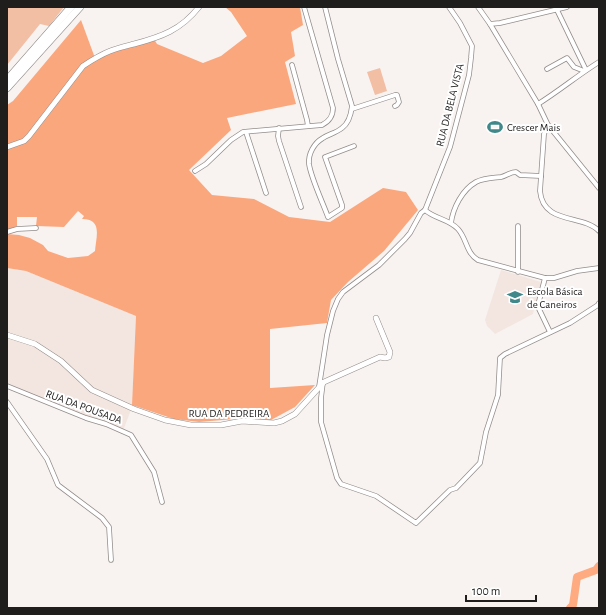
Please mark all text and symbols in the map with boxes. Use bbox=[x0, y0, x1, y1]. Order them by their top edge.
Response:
street label: RUA DA BELA VISTA bbox=[434, 62, 466, 148]
sports icon: Crescer Mais bbox=[486, 118, 504, 136]
place label: Crescer Mais bbox=[507, 122, 560, 133]
place label: Escola Básica de Caneiros bbox=[527, 286, 583, 310]
school or university icon: Escola Básica de Caneiros bbox=[506, 288, 524, 306]
street label: RUA DA POUSADA bbox=[44, 388, 124, 426]
street label: RUA DA PEDREIRA bbox=[189, 408, 270, 419]
scale bar bbox=[466, 577, 536, 603]
text: 100 m bbox=[472, 585, 500, 597]

